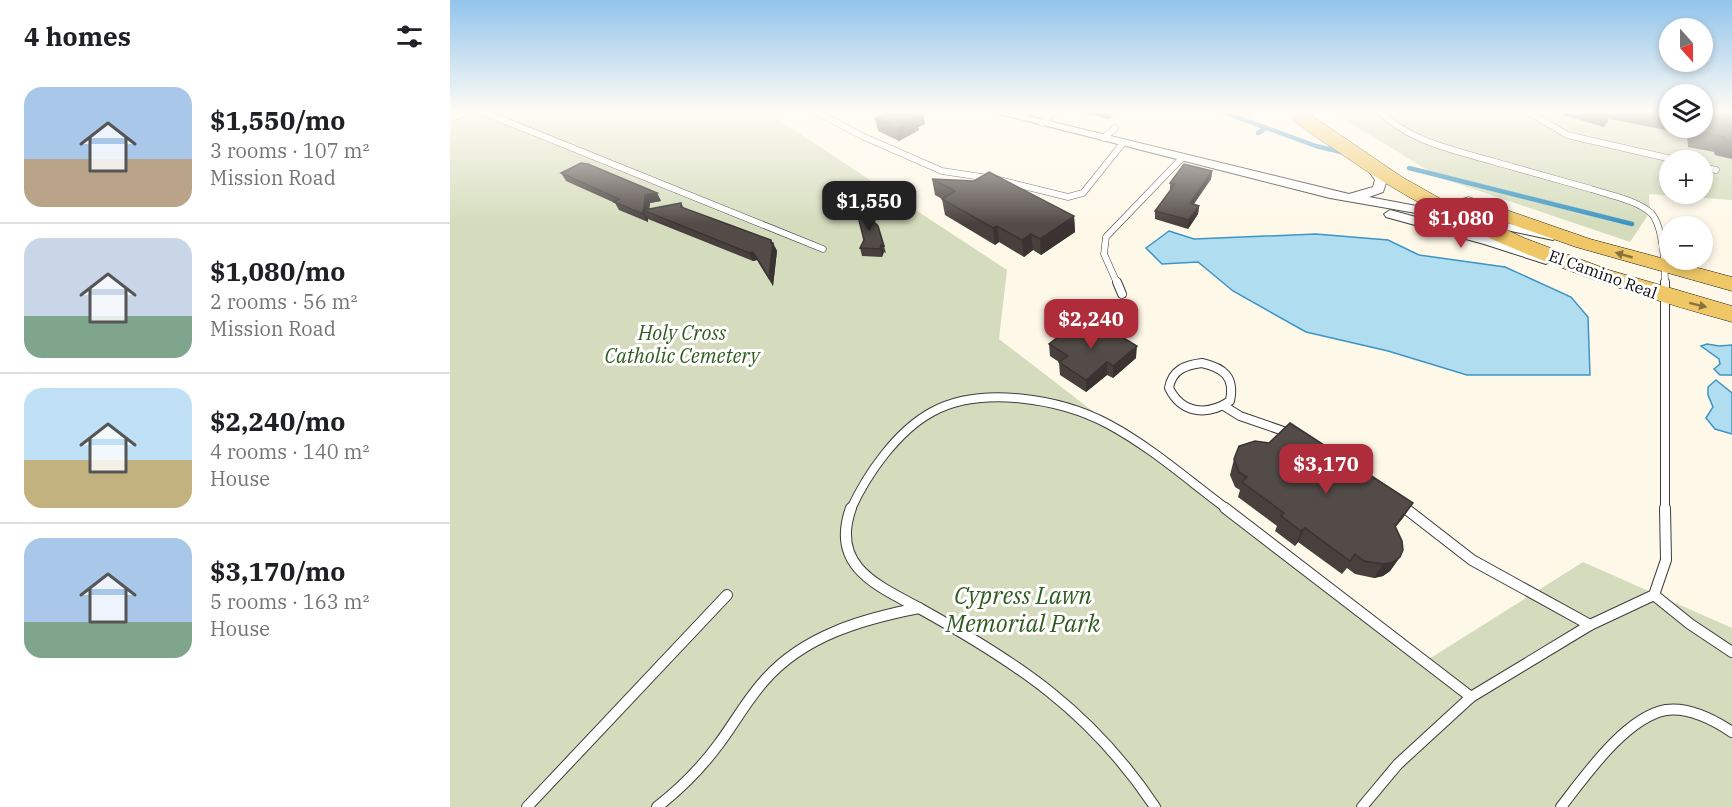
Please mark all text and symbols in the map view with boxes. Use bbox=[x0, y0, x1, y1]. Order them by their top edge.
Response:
north arrow bbox=[1659, 18, 1713, 72]
map controls bbox=[1659, 18, 1713, 270]
text: 4 homes bbox=[24, 19, 131, 53]
icon: filters bbox=[393, 20, 426, 53]
button: layers bbox=[1659, 84, 1713, 138]
text: $1,550/mo bbox=[210, 103, 345, 137]
icon: home bbox=[72, 111, 144, 183]
text: 3 rooms · 107 m² bbox=[210, 137, 369, 164]
button: + bbox=[1659, 150, 1713, 204]
text: Mission Road bbox=[210, 164, 336, 191]
pin: $1,550 bbox=[820, 181, 918, 232]
text: $1,550 bbox=[836, 187, 902, 214]
pin: $1,080 bbox=[1412, 198, 1510, 249]
text: $1,080 bbox=[1428, 204, 1494, 231]
button: − bbox=[1659, 216, 1713, 270]
street label: El Camino Real bbox=[1546, 245, 1660, 303]
one-way arrow bbox=[1615, 250, 1633, 259]
text: $1,080/mo bbox=[210, 254, 345, 288]
icon: home bbox=[72, 262, 144, 334]
text: 2 rooms · 56 m² bbox=[210, 288, 357, 315]
pin: $2,240 bbox=[1042, 299, 1140, 350]
one-way arrow bbox=[1689, 301, 1708, 311]
text: $2,240 bbox=[1058, 305, 1124, 332]
text: Mission Road bbox=[210, 315, 336, 342]
park label: Holy Cross Catholic Cemetery bbox=[604, 319, 762, 369]
text: $2,240/mo bbox=[210, 404, 345, 438]
icon: home bbox=[72, 412, 144, 484]
text: 4 rooms · 140 m² bbox=[210, 438, 369, 465]
pin: $3,170 bbox=[1277, 444, 1375, 495]
text: $3,170 bbox=[1293, 450, 1359, 477]
text: House bbox=[210, 465, 270, 492]
text: $3,170/mo bbox=[210, 554, 345, 588]
icon: home bbox=[72, 562, 144, 634]
park label: Cypress Lawn Memorial Park bbox=[945, 579, 1101, 639]
text: 5 rooms · 163 m² bbox=[210, 588, 369, 615]
text: House bbox=[210, 615, 270, 642]

